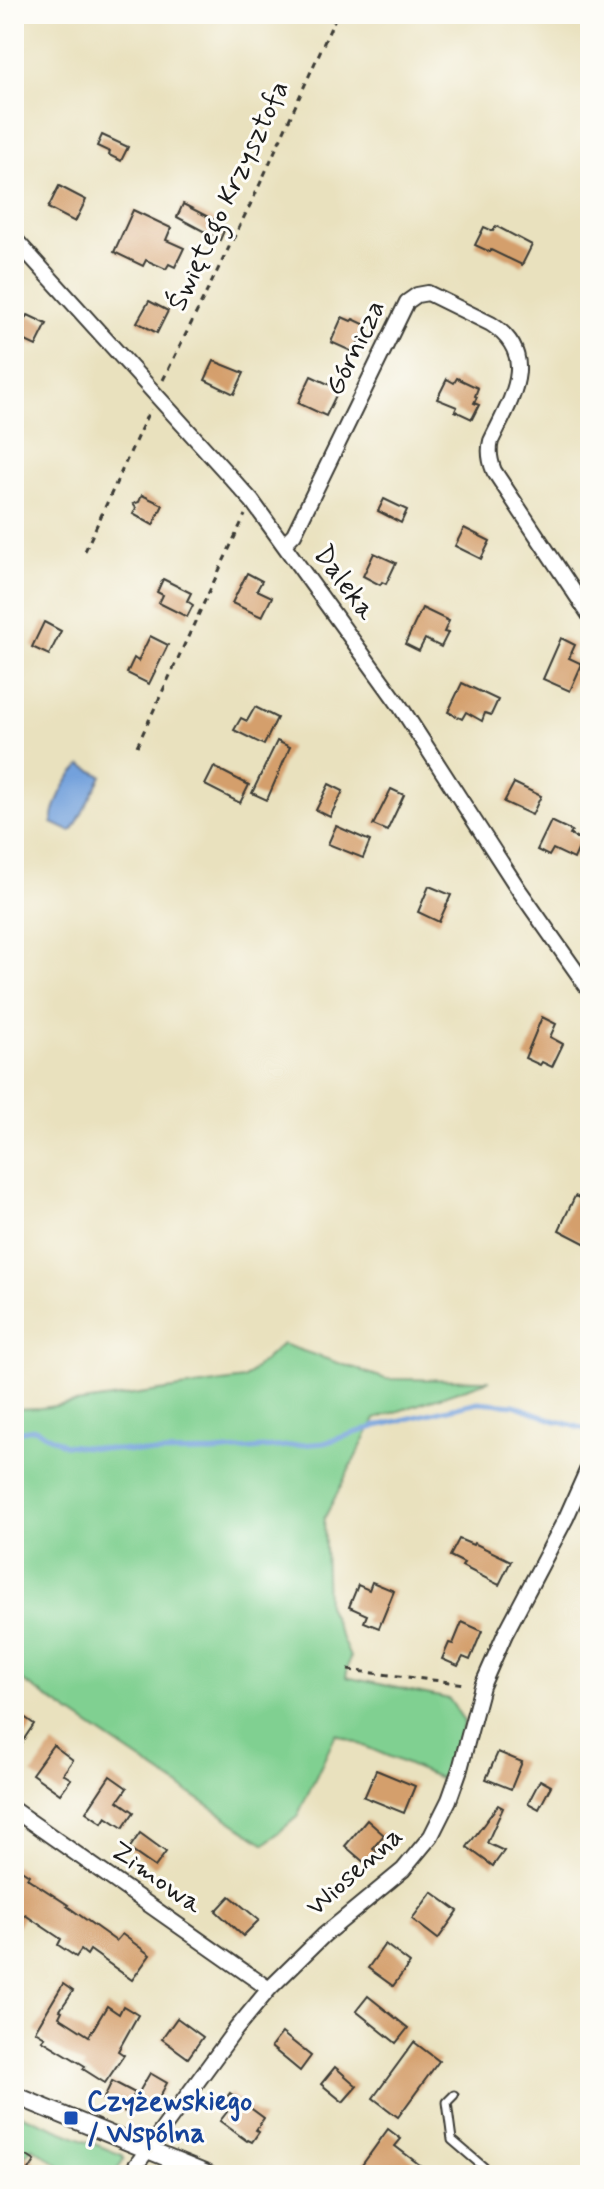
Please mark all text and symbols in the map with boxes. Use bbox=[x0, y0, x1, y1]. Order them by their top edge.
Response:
street label: Świętego Krzysztofa bbox=[158, 74, 301, 319]
street label: Górnicza bbox=[317, 294, 395, 402]
street label: Daleka bbox=[304, 538, 384, 628]
street label: Wiosenna bbox=[299, 1819, 411, 1925]
street label: Zimowa bbox=[103, 1833, 210, 1923]
place label: Czyżewskiego / Wspólna bbox=[87, 2084, 252, 2153]
marker: Czyżewskiego / Wspólna bbox=[62, 2109, 80, 2127]

